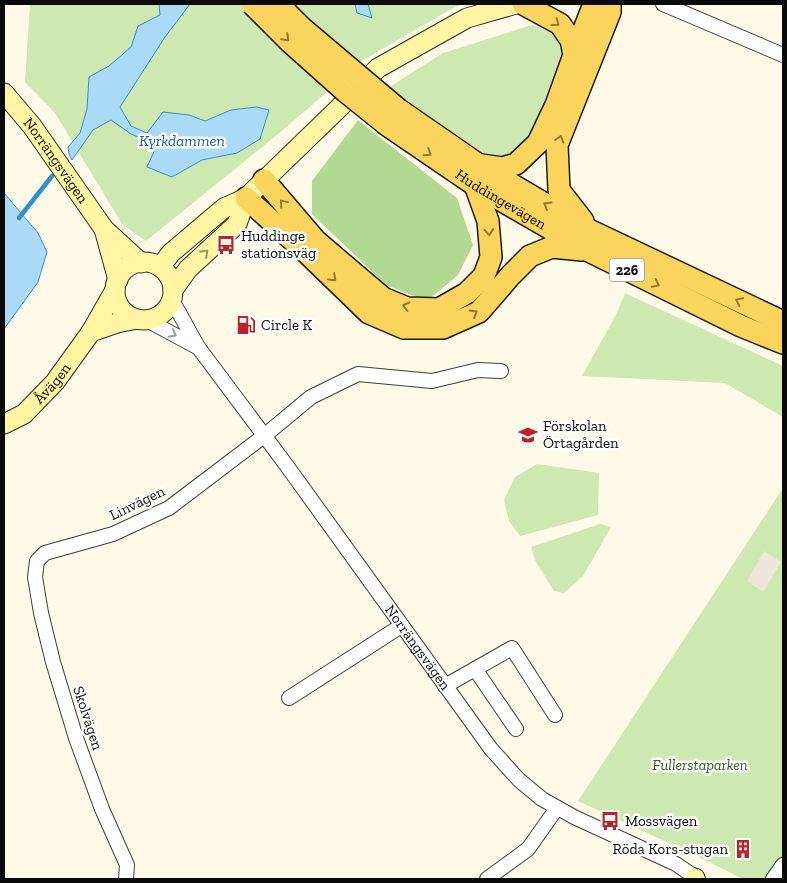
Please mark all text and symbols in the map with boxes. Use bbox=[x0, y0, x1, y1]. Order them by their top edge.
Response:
one-way arrow bbox=[550, 17, 560, 26]
one-way arrow bbox=[280, 32, 289, 41]
street label: Norrängsvägen bbox=[20, 114, 92, 207]
water label: Kyrkdammen bbox=[139, 131, 225, 150]
one-way arrow bbox=[554, 136, 564, 144]
one-way arrow bbox=[422, 147, 431, 156]
street label: Huddingevägen bbox=[452, 165, 550, 233]
one-way arrow bbox=[280, 199, 289, 208]
one-way arrow bbox=[544, 201, 553, 211]
place label: Huddinge stationsväg bbox=[241, 227, 316, 262]
one-way arrow bbox=[483, 228, 494, 236]
bus stop icon: Huddinge stationsväg bbox=[215, 234, 237, 256]
one-way arrow bbox=[199, 250, 208, 259]
road number: 226 bbox=[610, 258, 644, 282]
one-way arrow bbox=[327, 272, 336, 281]
one-way arrow bbox=[651, 278, 660, 288]
one-way arrow bbox=[735, 296, 744, 307]
one-way arrow bbox=[401, 301, 410, 312]
one-way arrow bbox=[469, 309, 478, 319]
fuel station icon: Circle K bbox=[235, 314, 257, 336]
place label: Circle K bbox=[261, 316, 313, 334]
one-way arrow bbox=[167, 328, 176, 338]
street label: Åvägen bbox=[30, 359, 75, 408]
place label: Förskolan Örtagården bbox=[543, 417, 619, 452]
school or university icon: Förskolan Örtagården bbox=[517, 424, 539, 446]
street label: Linvägen bbox=[106, 482, 168, 524]
street label: Norrängsvägen bbox=[381, 601, 455, 694]
street label: Skolvägen bbox=[69, 684, 107, 752]
park label: Fullerstaparken bbox=[652, 756, 748, 774]
bus stop icon: Mossvägen bbox=[599, 810, 621, 832]
place label: Mossvägen bbox=[625, 812, 698, 830]
building icon: Röda Kors-stugan bbox=[732, 838, 754, 860]
place label: Röda Kors-stugan bbox=[613, 840, 728, 858]

